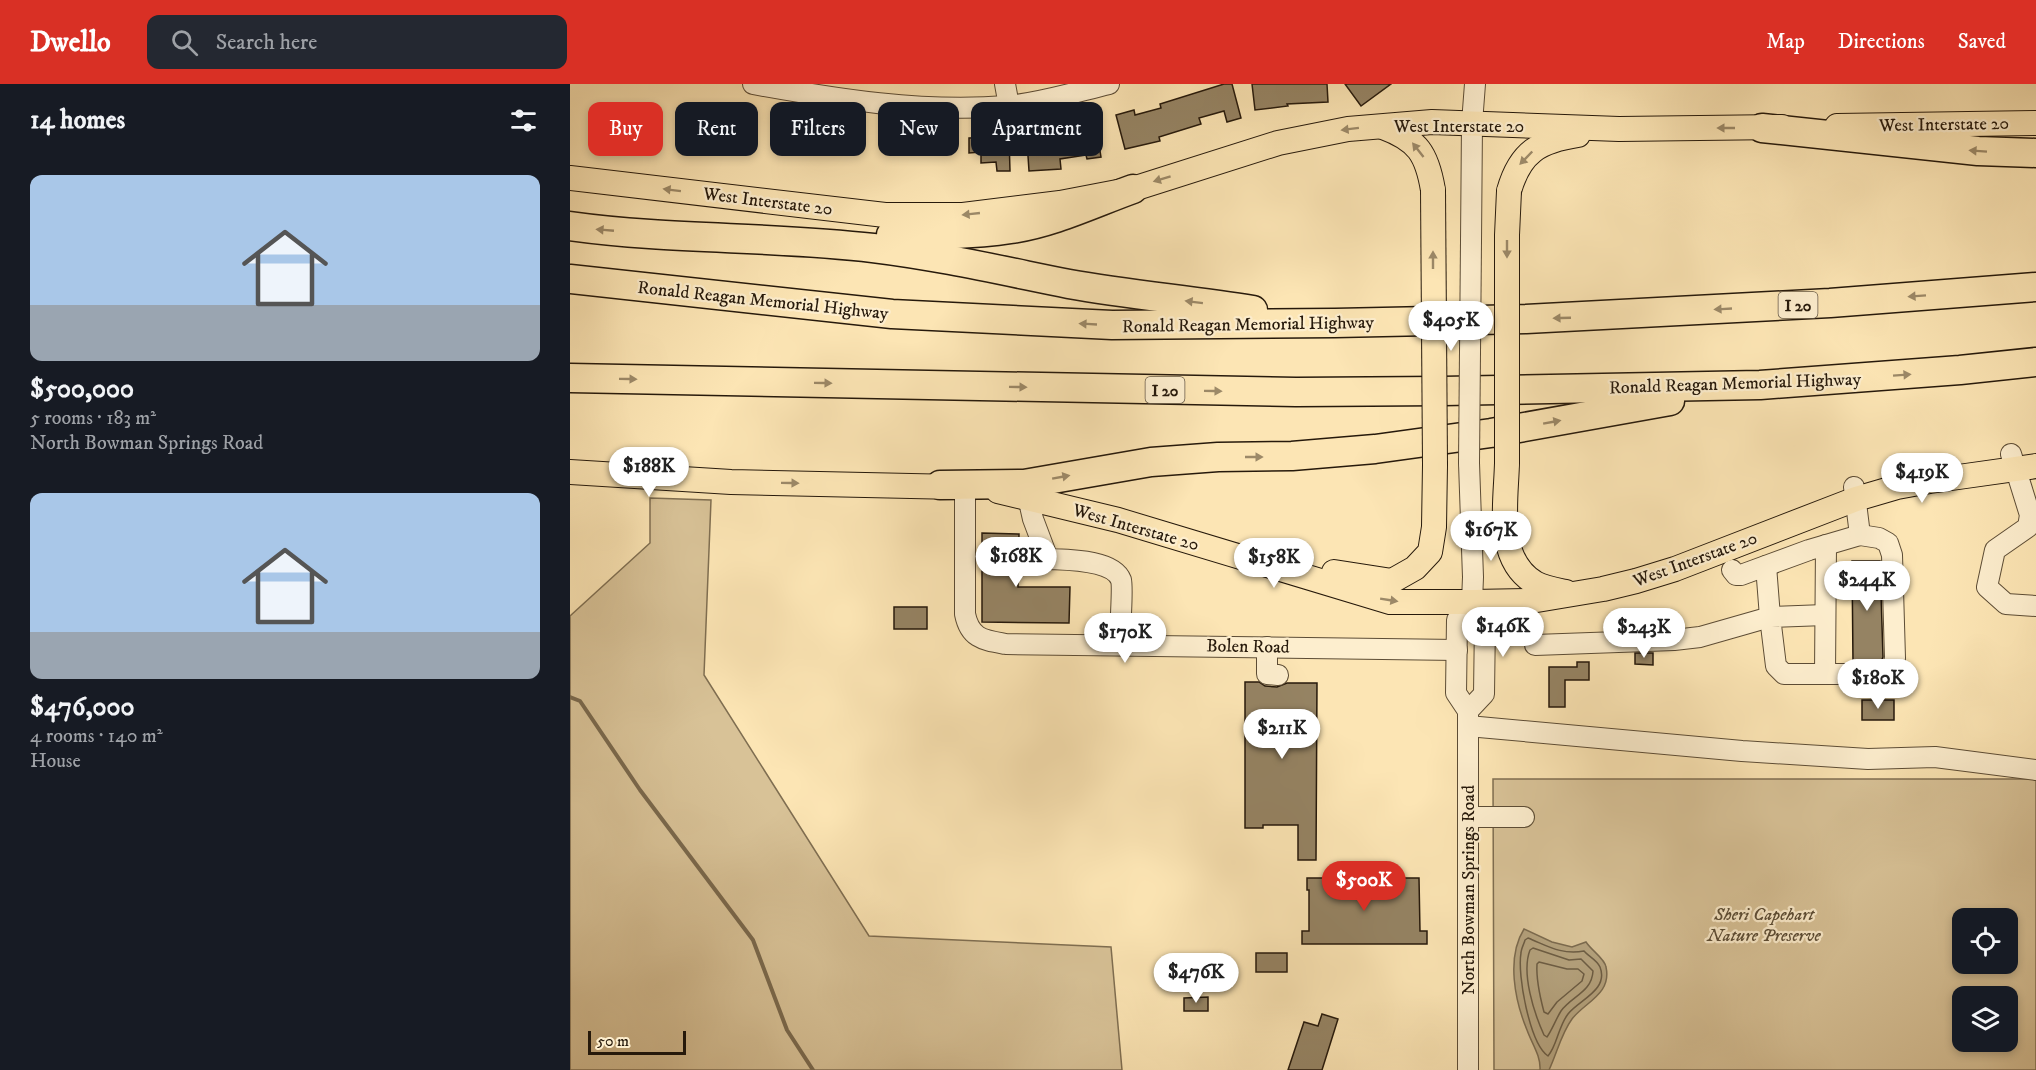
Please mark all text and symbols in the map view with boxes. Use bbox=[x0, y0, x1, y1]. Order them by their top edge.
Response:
search box bbox=[147, 15, 567, 69]
text: Dwello bbox=[30, 25, 111, 60]
icon: search bbox=[168, 26, 201, 59]
text: Search here bbox=[216, 29, 317, 56]
text: Map bbox=[1766, 29, 1805, 55]
text: Directions bbox=[1838, 29, 1925, 55]
text: Saved bbox=[1958, 29, 2006, 55]
chip: Buy bbox=[588, 102, 663, 156]
chip: Rent bbox=[675, 102, 758, 156]
chip: Filters bbox=[770, 102, 866, 156]
chip: New bbox=[878, 102, 959, 156]
chip: Apartment bbox=[971, 102, 1103, 156]
text: 14 homes bbox=[30, 104, 125, 137]
icon: filters bbox=[507, 104, 540, 137]
street label: West Interstate 20 bbox=[1878, 113, 2009, 137]
street label: West Interstate 20 bbox=[1393, 116, 1524, 138]
one-way arrow bbox=[1716, 123, 1735, 133]
one-way arrow bbox=[1341, 124, 1360, 134]
one-way arrow bbox=[1411, 142, 1424, 158]
one-way arrow bbox=[1968, 146, 1987, 155]
one-way arrow bbox=[1519, 151, 1533, 166]
one-way arrow bbox=[1153, 175, 1171, 185]
street label: West Interstate 20 bbox=[701, 183, 834, 221]
one-way arrow bbox=[663, 185, 682, 195]
one-way arrow bbox=[961, 209, 980, 219]
icon: home bbox=[231, 214, 339, 322]
one-way arrow bbox=[596, 225, 615, 235]
one-way arrow bbox=[1502, 240, 1512, 259]
one-way arrow bbox=[1429, 250, 1438, 269]
street label: Ronald Reagan Memorial Highway bbox=[636, 277, 890, 325]
road number: I 20 bbox=[1778, 292, 1818, 318]
one-way arrow bbox=[1908, 292, 1927, 301]
one-way arrow bbox=[1185, 297, 1204, 306]
pin: $405K bbox=[1409, 301, 1493, 352]
one-way arrow bbox=[1713, 305, 1732, 314]
text: $405K bbox=[1422, 308, 1480, 333]
street label: Ronald Reagan Memorial Highway bbox=[1122, 312, 1375, 338]
one-way arrow bbox=[1553, 313, 1572, 322]
one-way arrow bbox=[1078, 319, 1097, 328]
street label: Ronald Reagan Memorial Highway bbox=[1609, 369, 1862, 399]
one-way arrow bbox=[1892, 370, 1911, 379]
text: $500,000 bbox=[30, 373, 134, 406]
one-way arrow bbox=[619, 374, 638, 384]
road number: I 20 bbox=[1146, 377, 1184, 403]
one-way arrow bbox=[814, 378, 833, 388]
one-way arrow bbox=[1009, 382, 1028, 392]
one-way arrow bbox=[1204, 386, 1223, 396]
text: 5 rooms · 183 m² bbox=[30, 406, 156, 431]
one-way arrow bbox=[1543, 417, 1562, 426]
text: North Bowman Springs Road bbox=[30, 431, 263, 456]
pin: $188K bbox=[607, 447, 691, 498]
one-way arrow bbox=[1245, 452, 1264, 462]
pin: $419K bbox=[1880, 453, 1964, 504]
text: $188K bbox=[623, 454, 675, 479]
text: $419K bbox=[1895, 460, 1949, 485]
one-way arrow bbox=[1052, 473, 1071, 482]
one-way arrow bbox=[780, 478, 799, 488]
street label: West Interstate 20 bbox=[1069, 499, 1201, 557]
pin: $167K bbox=[1449, 511, 1533, 562]
text: $167K bbox=[1464, 518, 1518, 543]
street label: West Interstate 20 bbox=[1629, 527, 1760, 593]
icon: home bbox=[231, 532, 339, 640]
pin: $168K bbox=[974, 537, 1058, 588]
pin: $158K bbox=[1232, 538, 1316, 589]
text: $168K bbox=[990, 544, 1042, 569]
text: $158K bbox=[1248, 545, 1300, 570]
pin: $244K bbox=[1825, 561, 1909, 612]
text: $244K bbox=[1838, 568, 1896, 593]
one-way arrow bbox=[1380, 596, 1399, 605]
pin: $146K bbox=[1461, 607, 1545, 658]
pin: $243K bbox=[1602, 608, 1686, 659]
pin: $170K bbox=[1083, 613, 1167, 664]
text: $146K bbox=[1476, 614, 1530, 639]
text: $243K bbox=[1617, 615, 1671, 640]
text: $170K bbox=[1098, 620, 1152, 645]
street label: Bolen Road bbox=[1206, 635, 1290, 659]
pin: $180K bbox=[1836, 659, 1920, 710]
text: $180K bbox=[1851, 666, 1905, 691]
text: $476,000 bbox=[30, 691, 134, 724]
pin: $211K bbox=[1240, 709, 1324, 760]
text: $211K bbox=[1257, 716, 1307, 741]
text: 4 rooms · 140 m² bbox=[30, 724, 163, 749]
text: House bbox=[30, 749, 81, 774]
street label: North Bowman Springs Road bbox=[1458, 785, 1480, 995]
pin: $500K bbox=[1322, 861, 1406, 912]
text: $500K bbox=[1336, 868, 1392, 893]
park label: Sheri Capehart Nature Preserve bbox=[1706, 904, 1822, 947]
map controls bbox=[1952, 908, 2018, 1052]
button: locate bbox=[1952, 908, 2018, 974]
pin: $476K bbox=[1154, 953, 1238, 1004]
text: $476K bbox=[1168, 960, 1224, 985]
button: layers bbox=[1952, 986, 2018, 1052]
scale bar bbox=[588, 1028, 686, 1056]
text: 50 m bbox=[597, 1031, 629, 1051]

